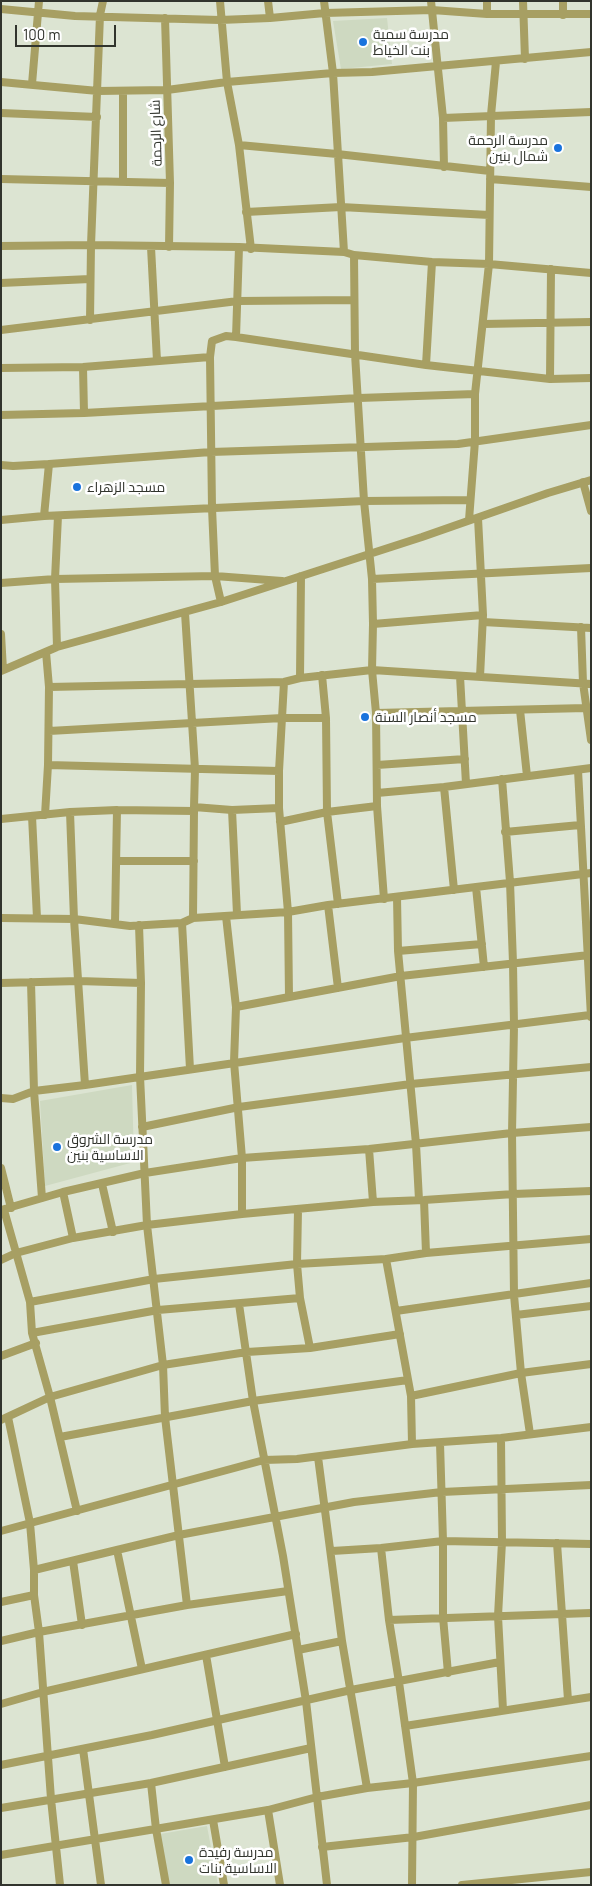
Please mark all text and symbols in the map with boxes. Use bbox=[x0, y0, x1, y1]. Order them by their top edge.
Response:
scale bar bbox=[18, 15, 119, 47]
text: 100 m bbox=[23, 25, 61, 43]
place label: مدرسة سمية بنت الخياط bbox=[373, 26, 449, 58]
marker: مدرسة سمية بنت الخياط bbox=[357, 36, 369, 48]
street label: شارع الرحمة bbox=[146, 99, 166, 167]
place label: مدرسة الرحمة شمال بنين bbox=[468, 132, 548, 164]
marker: مدرسة الرحمة شمال بنين bbox=[552, 142, 564, 154]
place label: مسجد الزهراء bbox=[87, 479, 165, 495]
marker: مسجد الزهراء bbox=[71, 481, 83, 493]
place label: مسجد أنصار السنة bbox=[375, 709, 477, 725]
marker: مسجد أنصار السنة bbox=[359, 711, 371, 723]
place label: مدرسة الشروق الاساسية بنين bbox=[67, 1131, 153, 1164]
marker: مدرسة الشروق الاساسية بنين bbox=[51, 1141, 63, 1153]
place label: مدرسة رفيدة الاساسية بنات bbox=[199, 1844, 277, 1876]
marker: مدرسة رفيدة الاساسية بنات bbox=[183, 1854, 195, 1866]

